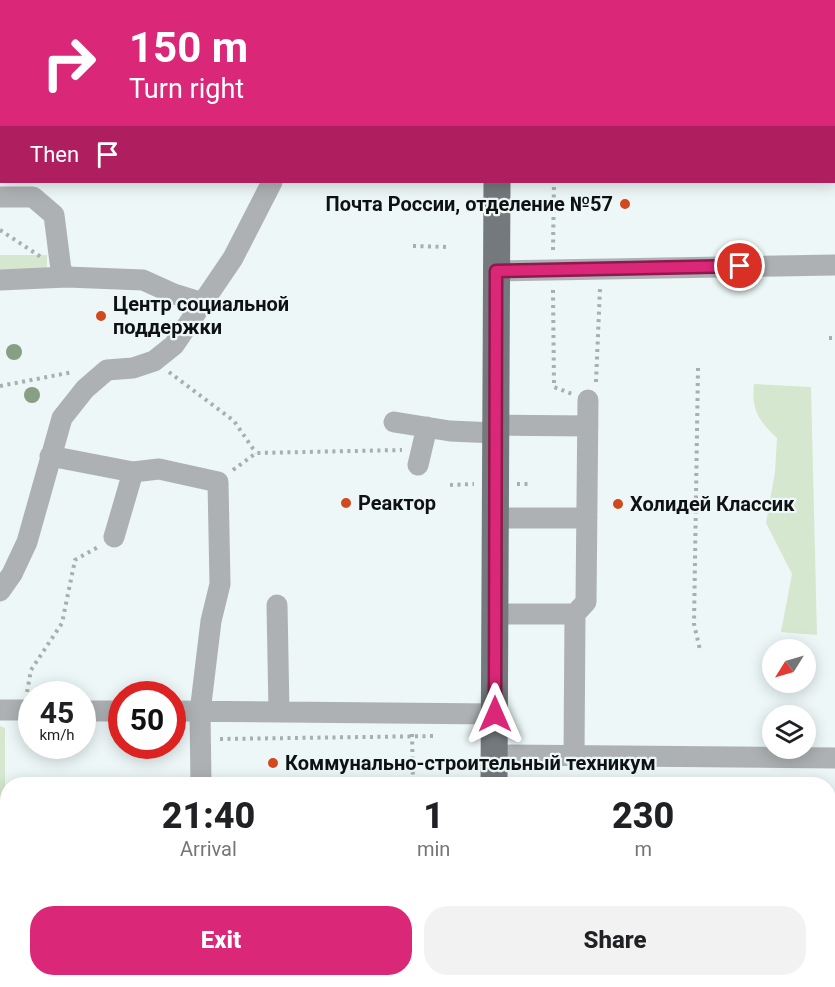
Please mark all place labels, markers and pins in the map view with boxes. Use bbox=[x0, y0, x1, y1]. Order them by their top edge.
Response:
place label: Почта России, отделение №57 bbox=[326, 192, 613, 216]
marker: Почта России, отделение №57 bbox=[618, 197, 632, 211]
pin bbox=[714, 240, 765, 291]
place label: Центр социальной поддержки bbox=[113, 292, 289, 339]
marker: Центр социальной поддержки bbox=[94, 309, 108, 323]
place label: Реактор bbox=[358, 491, 436, 515]
place label: Холидей Классик bbox=[630, 492, 795, 516]
marker: Реактор bbox=[339, 496, 353, 510]
marker: Холидей Классик bbox=[611, 497, 625, 511]
place label: Коммунально-строительный техникум bbox=[285, 751, 656, 775]
marker: Коммунально-строительный техникум bbox=[266, 756, 280, 770]

